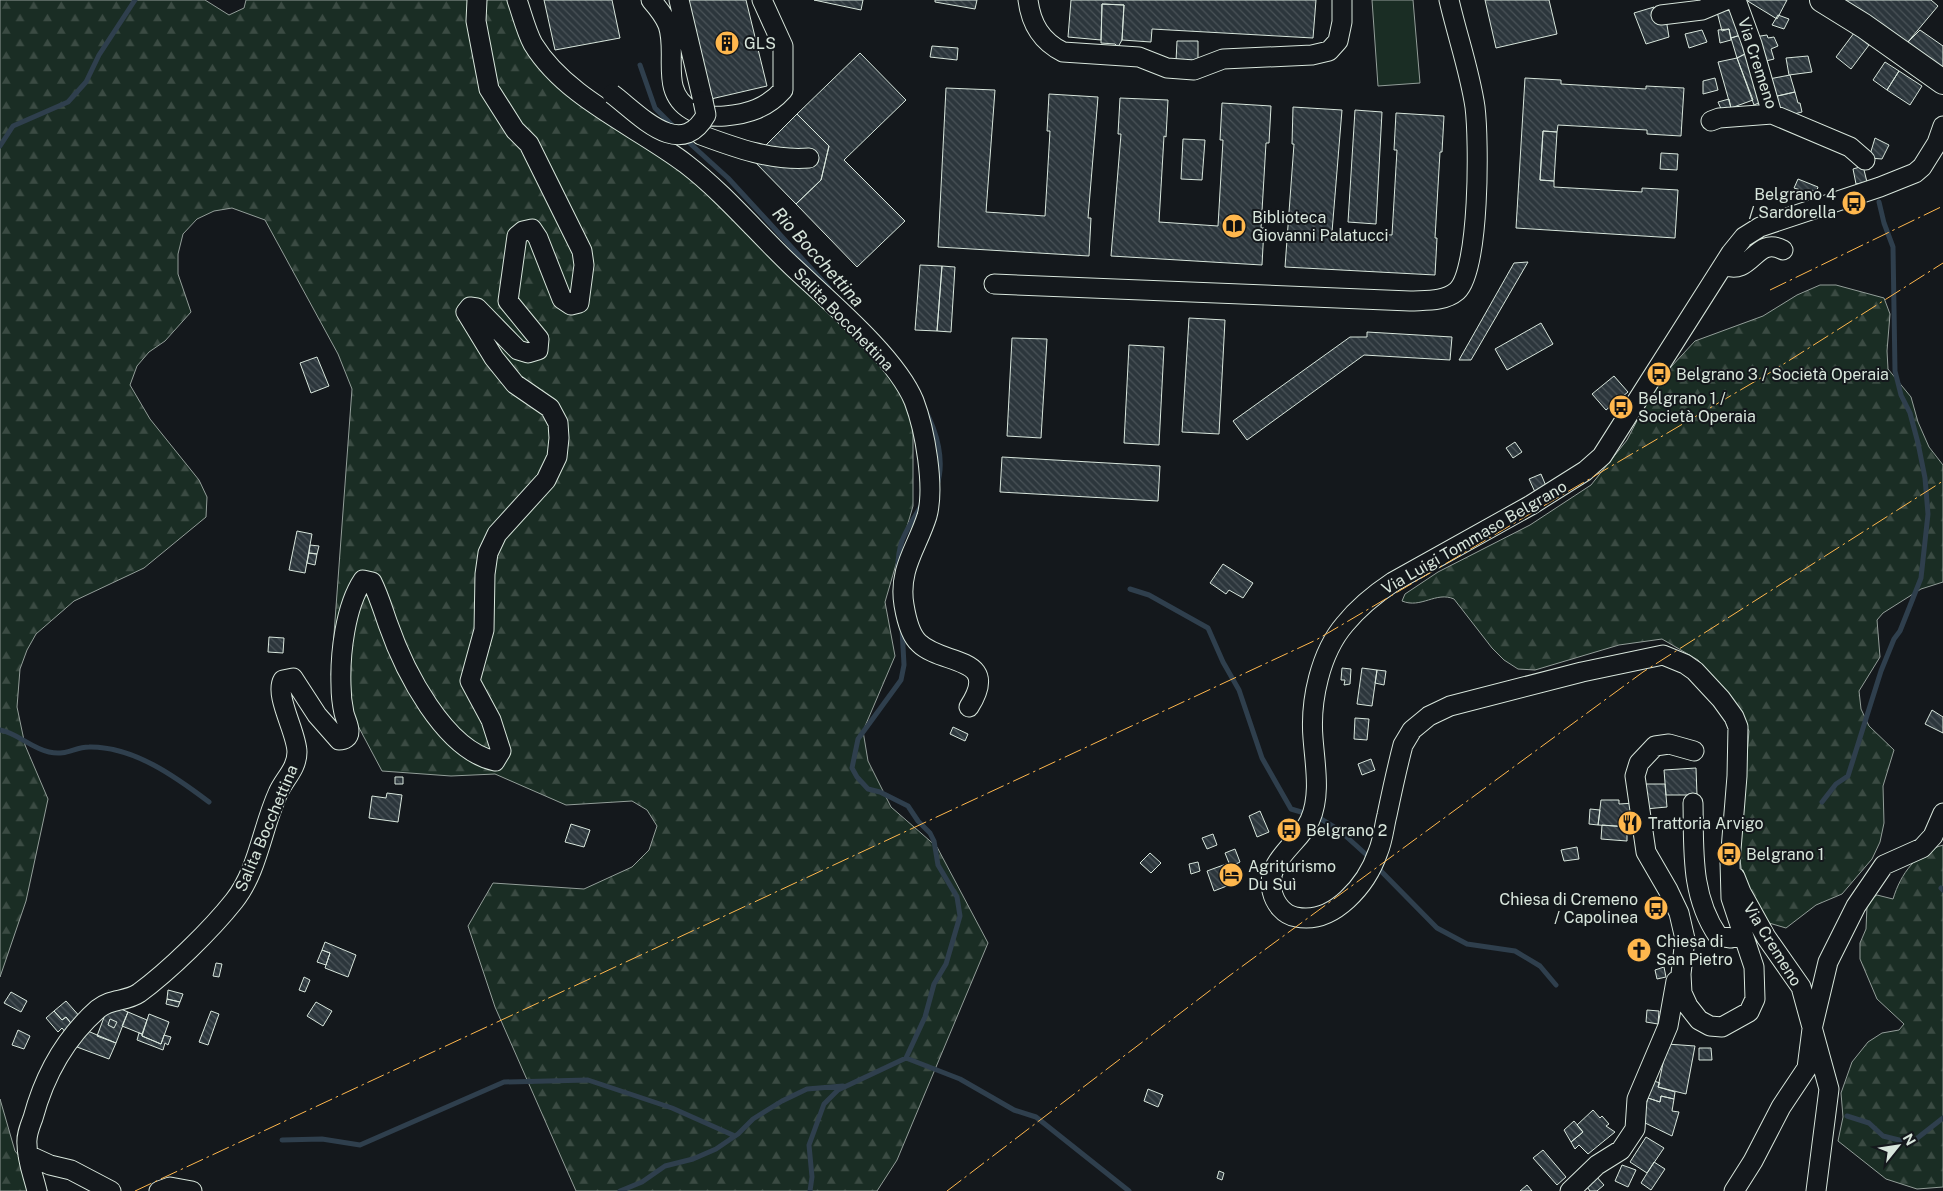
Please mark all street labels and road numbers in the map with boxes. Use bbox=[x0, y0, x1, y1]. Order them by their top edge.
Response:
street label: Via Cremeno bbox=[1734, 15, 1781, 111]
street label: Salita Bocchettina bbox=[790, 264, 898, 375]
street label: Via Luigi Tommaso Belgrano bbox=[1378, 477, 1570, 598]
street label: Salita Bocchettina bbox=[231, 762, 302, 894]
street label: Via Cremeno bbox=[1739, 899, 1806, 990]

